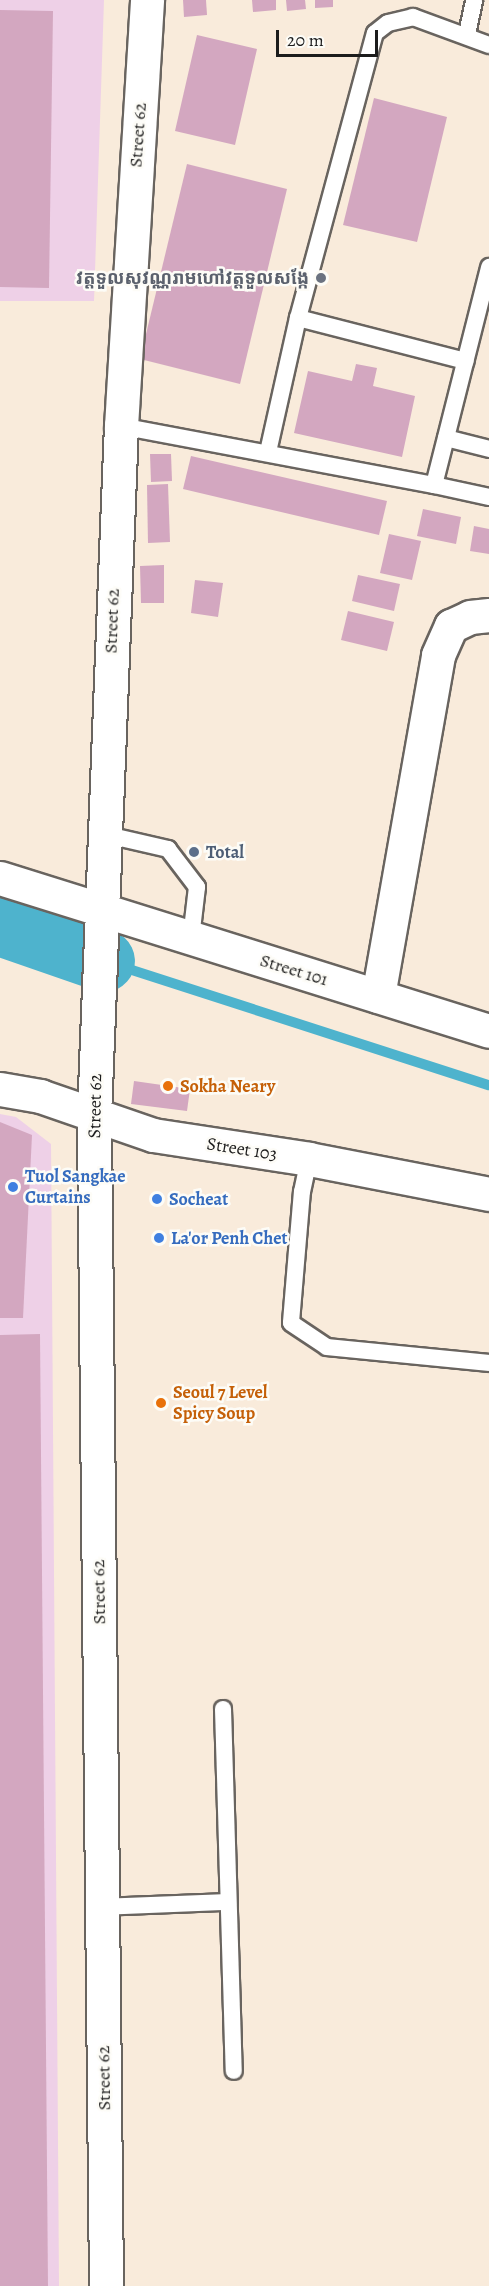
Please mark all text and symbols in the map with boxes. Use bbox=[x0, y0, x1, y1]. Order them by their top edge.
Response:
scale bar bbox=[279, 18, 381, 56]
text: 20 m bbox=[287, 28, 324, 52]
street label: Street 62 bbox=[125, 102, 151, 168]
place label: វត្តទួលសុវណ្ណរាមហៅវត្តទួលសង្កែ bbox=[76, 267, 309, 289]
marker: វត្តទួលសុវណ្ណរាមហៅវត្តទួលសង្កែ bbox=[314, 271, 328, 285]
street label: Street 62 bbox=[100, 588, 124, 654]
place label: Total bbox=[206, 841, 244, 863]
marker: Total bbox=[187, 845, 201, 859]
street label: Street 101 bbox=[257, 949, 331, 991]
street label: Street 62 bbox=[84, 1073, 106, 1139]
place label: Sokha Neary bbox=[180, 1075, 275, 1097]
marker: Sokha Neary bbox=[161, 1079, 175, 1093]
street label: Street 103 bbox=[205, 1133, 279, 1165]
place label: Tuol Sangkae Curtains bbox=[25, 1166, 126, 1208]
marker: Tuol Sangkae Curtains bbox=[6, 1180, 20, 1194]
place label: Socheat bbox=[169, 1188, 228, 1210]
marker: Socheat bbox=[150, 1192, 164, 1206]
place label: La'or Penh Chet bbox=[171, 1227, 288, 1249]
marker: La'or Penh Chet bbox=[152, 1231, 166, 1245]
place label: Seoul 7 Level Spicy Soup bbox=[173, 1382, 268, 1424]
marker: Seoul 7 Level Spicy Soup bbox=[154, 1396, 168, 1410]
street label: Street 62 bbox=[88, 1559, 110, 1625]
street label: Street 62 bbox=[93, 2045, 115, 2111]

